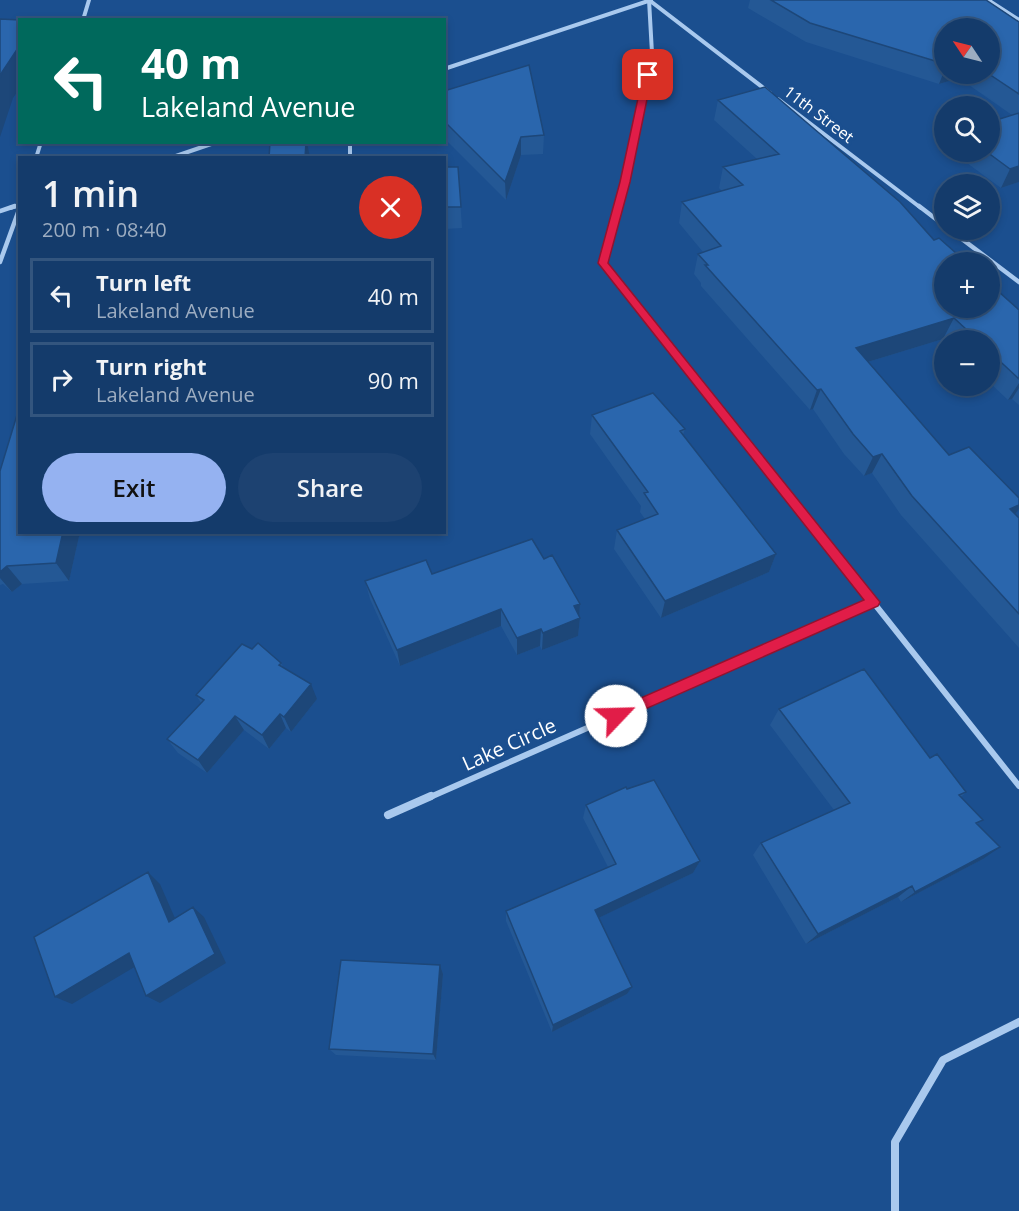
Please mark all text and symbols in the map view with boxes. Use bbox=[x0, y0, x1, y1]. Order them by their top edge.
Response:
north arrow bbox=[934, 18, 1000, 84]
map controls bbox=[934, 18, 1000, 396]
text: 40 m bbox=[141, 34, 241, 91]
icon: left bbox=[42, 42, 120, 120]
pin bbox=[622, 49, 673, 100]
icon: arrive bbox=[631, 58, 664, 91]
street label: 11th Street bbox=[779, 80, 859, 148]
text: Lakeland Avenue bbox=[141, 88, 355, 125]
button: search bbox=[934, 96, 1000, 162]
text: 1 min bbox=[42, 169, 139, 218]
button: layers bbox=[934, 174, 1000, 240]
button: close bbox=[359, 176, 422, 239]
text: 200 m · 08:40 bbox=[42, 216, 167, 243]
button: + bbox=[934, 252, 1000, 318]
text: Turn left bbox=[96, 267, 191, 297]
icon: left bbox=[45, 279, 78, 312]
text: 40 m bbox=[368, 281, 419, 311]
text: Lakeland Avenue bbox=[96, 297, 255, 324]
button: − bbox=[934, 330, 1000, 396]
text: Turn right bbox=[96, 351, 207, 381]
icon: right bbox=[45, 363, 78, 396]
text: 90 m bbox=[368, 365, 419, 395]
text: Lakeland Avenue bbox=[96, 381, 255, 408]
button: Exit bbox=[42, 453, 226, 522]
button: Share bbox=[238, 453, 422, 522]
position arrow bbox=[584, 684, 648, 748]
street label: Lake Circle bbox=[458, 711, 560, 777]

